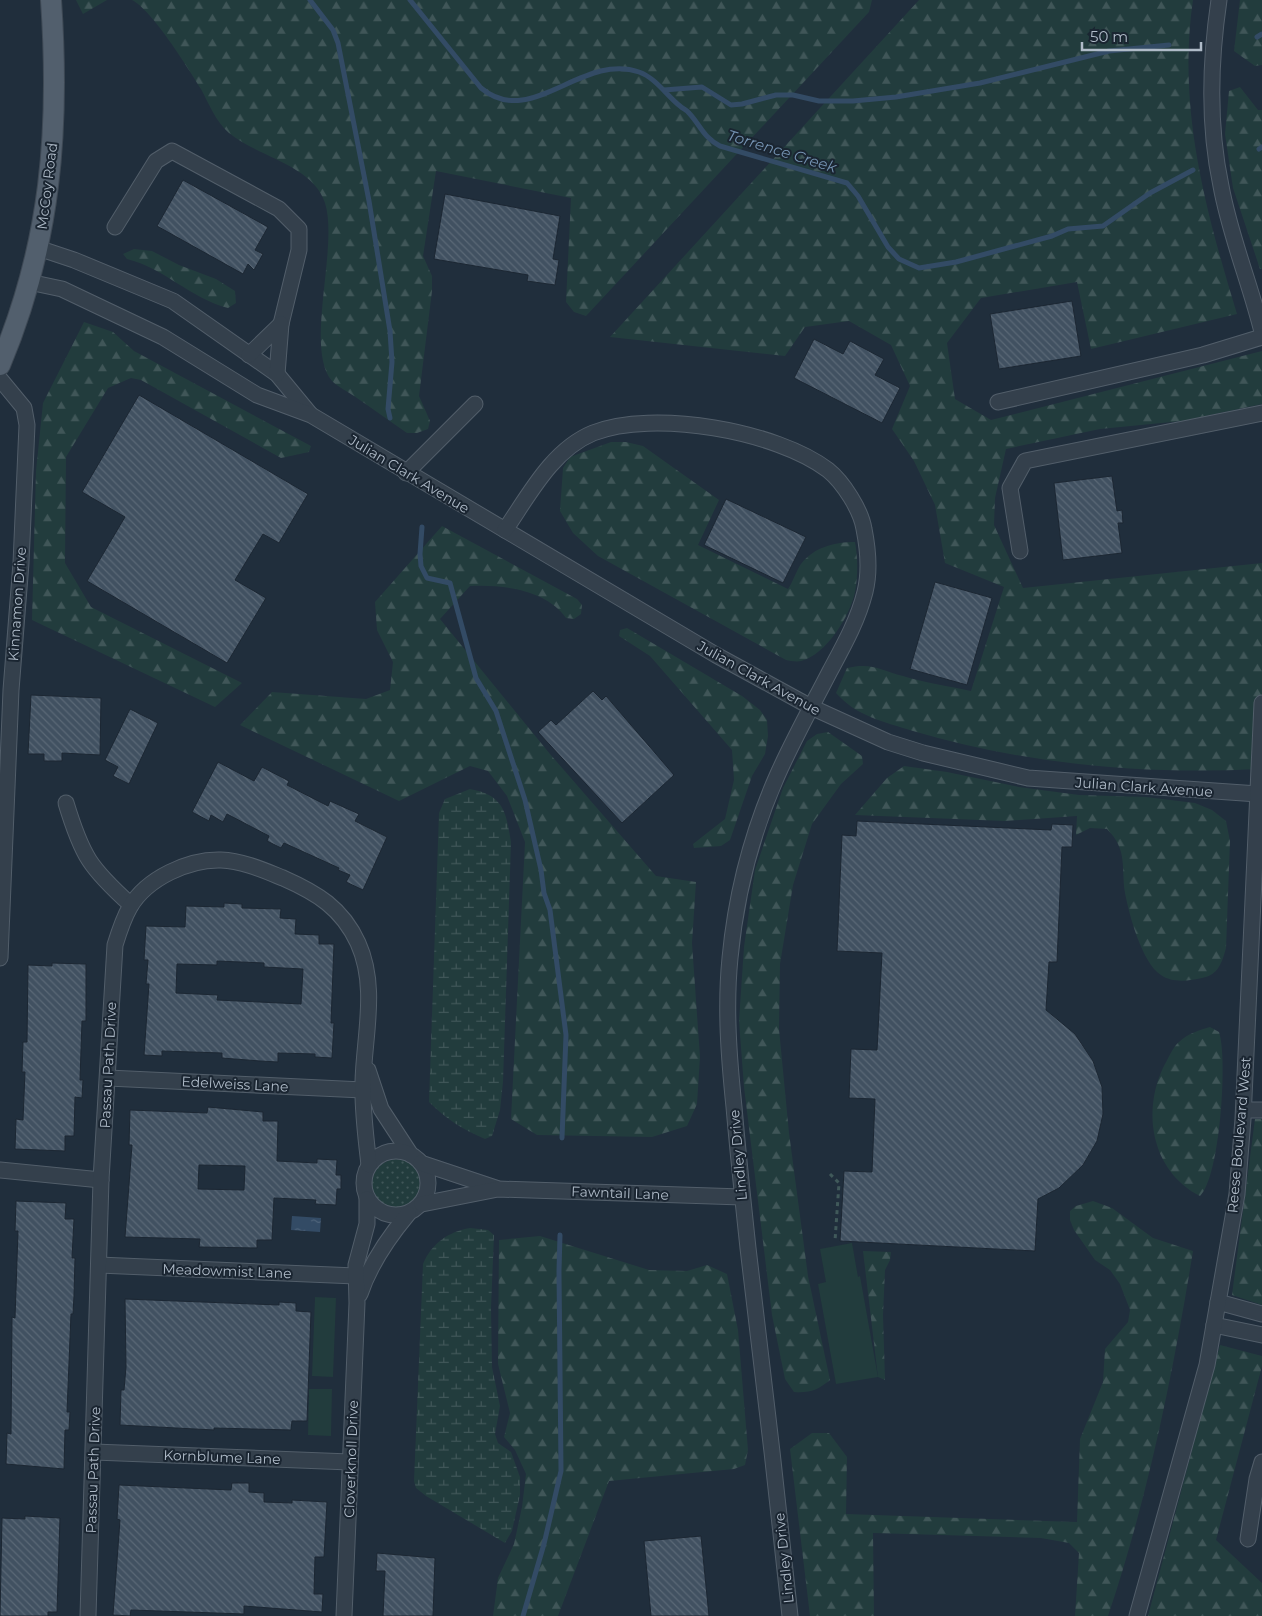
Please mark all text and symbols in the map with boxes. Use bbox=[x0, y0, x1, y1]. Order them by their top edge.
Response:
scale bar bbox=[1082, 20, 1201, 52]
text: 50 m bbox=[1090, 27, 1128, 46]
water label: Torrence Creek bbox=[725, 125, 840, 177]
street label: McCoy Road bbox=[33, 142, 61, 230]
street label: Julian Clark Avenue bbox=[344, 430, 473, 517]
street label: Kinnamon Drive bbox=[4, 546, 30, 662]
street label: Julian Clark Avenue bbox=[694, 636, 824, 719]
street label: Julian Clark Avenue bbox=[1074, 773, 1213, 801]
street label: Passau Path Drive bbox=[96, 1001, 120, 1129]
street label: Reese Boulevard West bbox=[1223, 1056, 1255, 1214]
street label: Edelweiss Lane bbox=[181, 1072, 289, 1096]
street label: Lindley Drive bbox=[725, 1109, 751, 1201]
street label: Fawntail Lane bbox=[571, 1182, 669, 1204]
street label: Meadowmist Lane bbox=[162, 1260, 292, 1282]
street label: Cloverknoll Drive bbox=[340, 1400, 362, 1518]
street label: Passau Path Drive bbox=[82, 1406, 104, 1534]
street label: Kornblume Lane bbox=[163, 1446, 281, 1468]
street label: Lindley Drive bbox=[770, 1512, 798, 1604]

